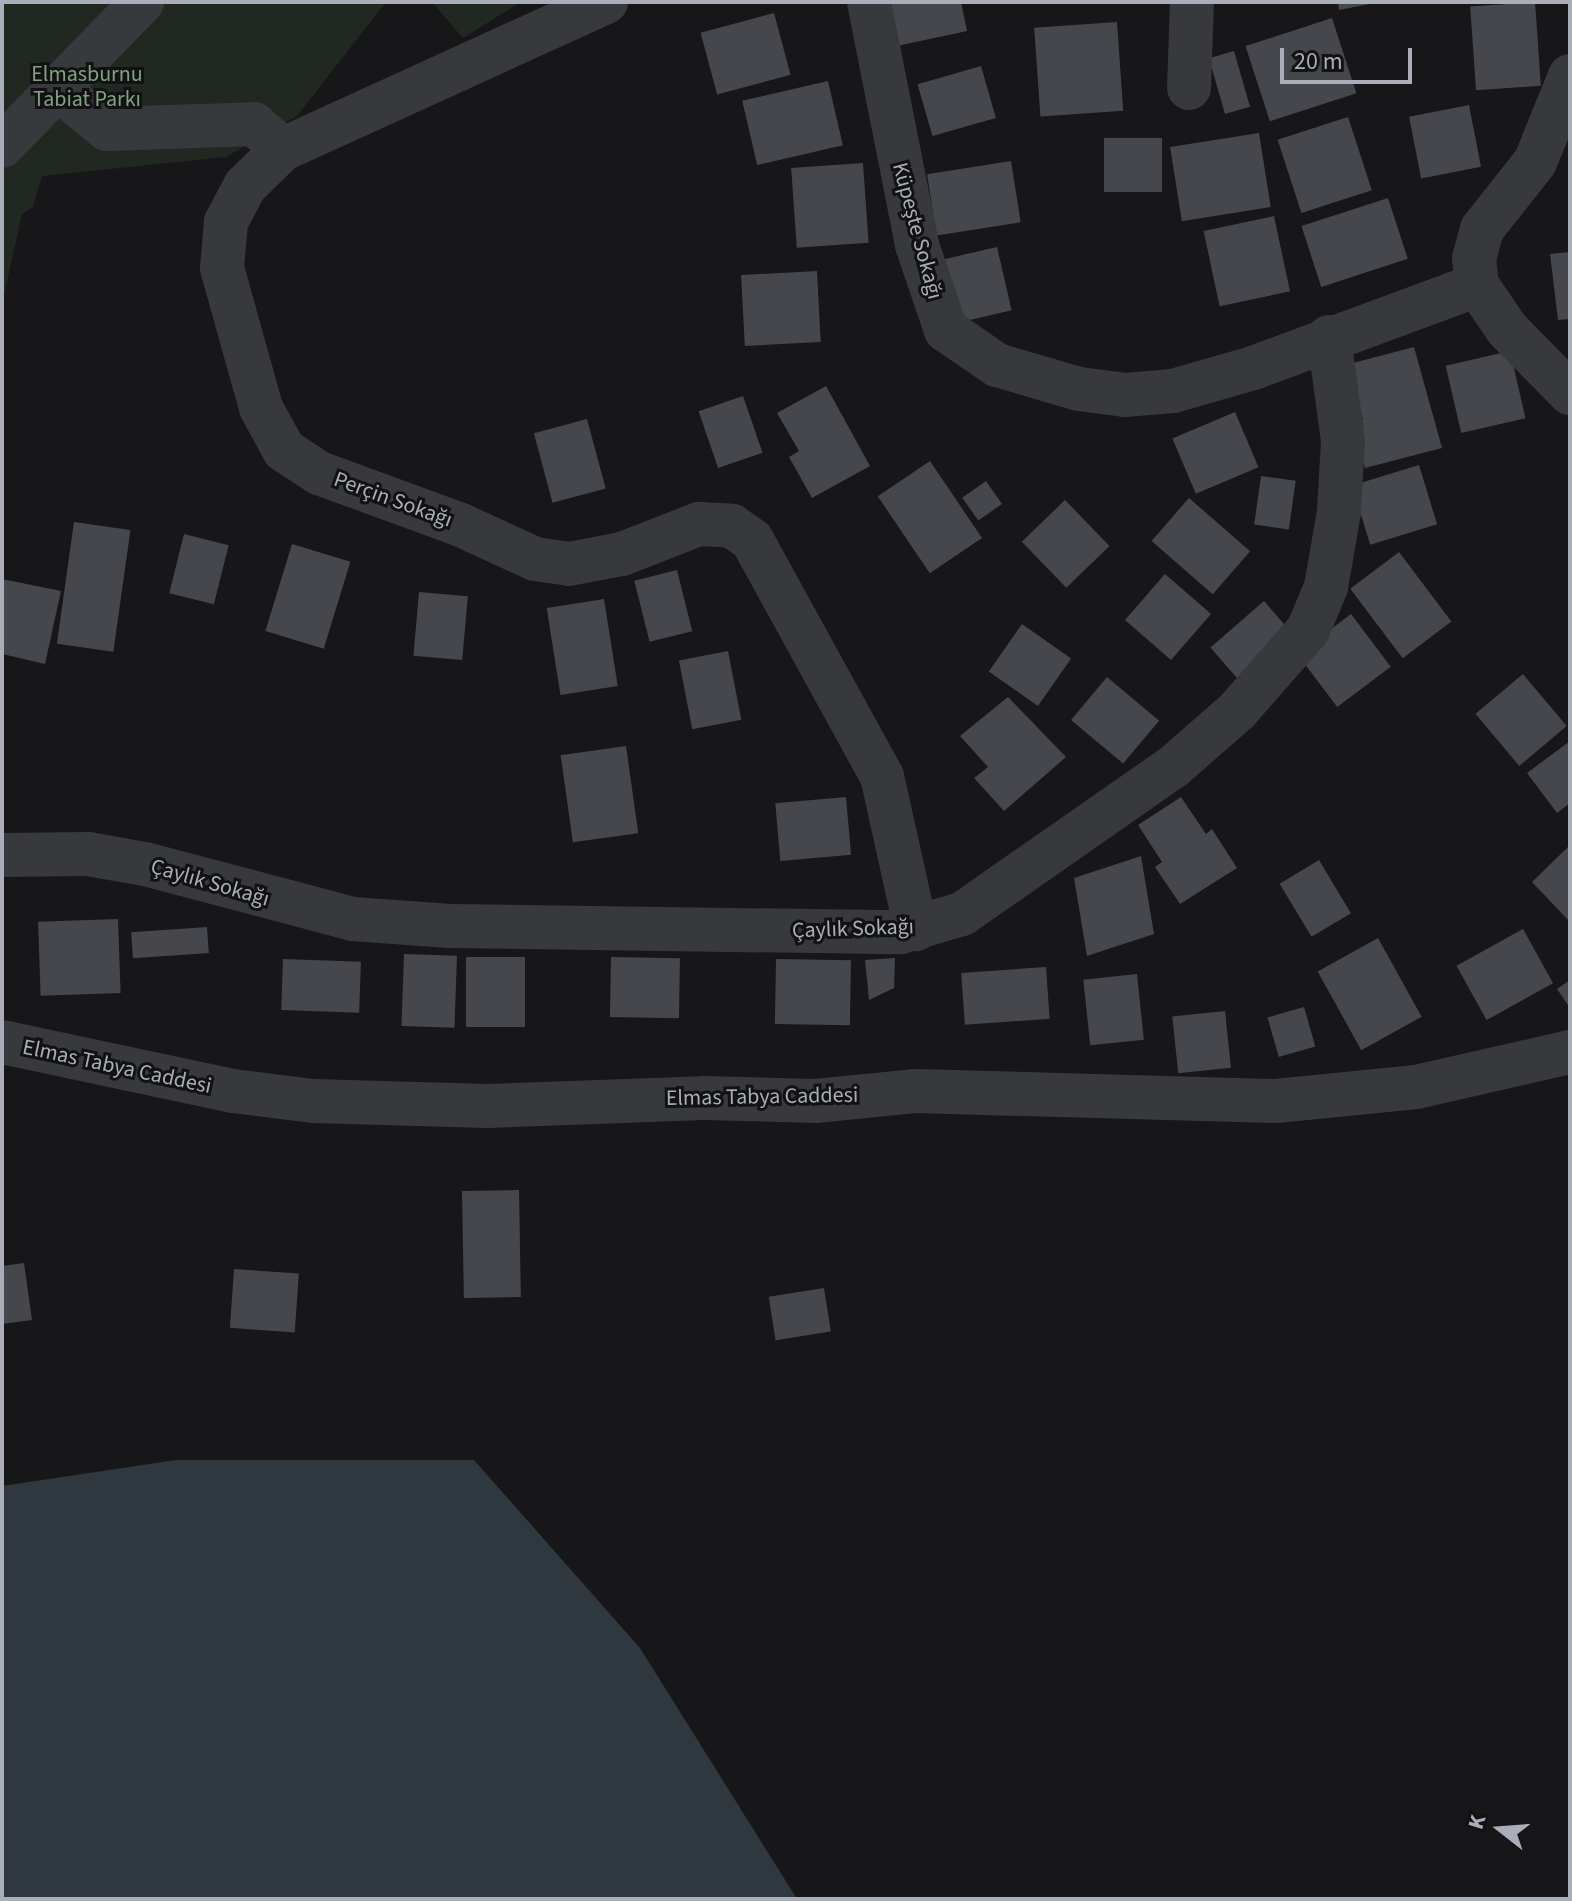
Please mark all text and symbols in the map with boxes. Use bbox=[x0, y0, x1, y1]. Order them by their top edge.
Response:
scale bar bbox=[1284, 32, 1416, 82]
text: 20 m bbox=[1294, 44, 1343, 79]
park label: Elmasburnu Tabiat Parkı bbox=[31, 61, 143, 112]
street label: Küpeşte Sokağı bbox=[886, 160, 948, 302]
street label: Perçin Sokağı bbox=[330, 466, 456, 534]
street label: Çaylık Sokağı bbox=[148, 853, 272, 913]
street label: Çaylık Sokağı bbox=[791, 914, 915, 944]
street label: Elmas Tabya Caddesi bbox=[20, 1034, 214, 1100]
street label: Elmas Tabya Caddesi bbox=[666, 1082, 858, 1112]
north arrow bbox=[1460, 1789, 1540, 1869]
text: K bbox=[1460, 1811, 1494, 1833]

